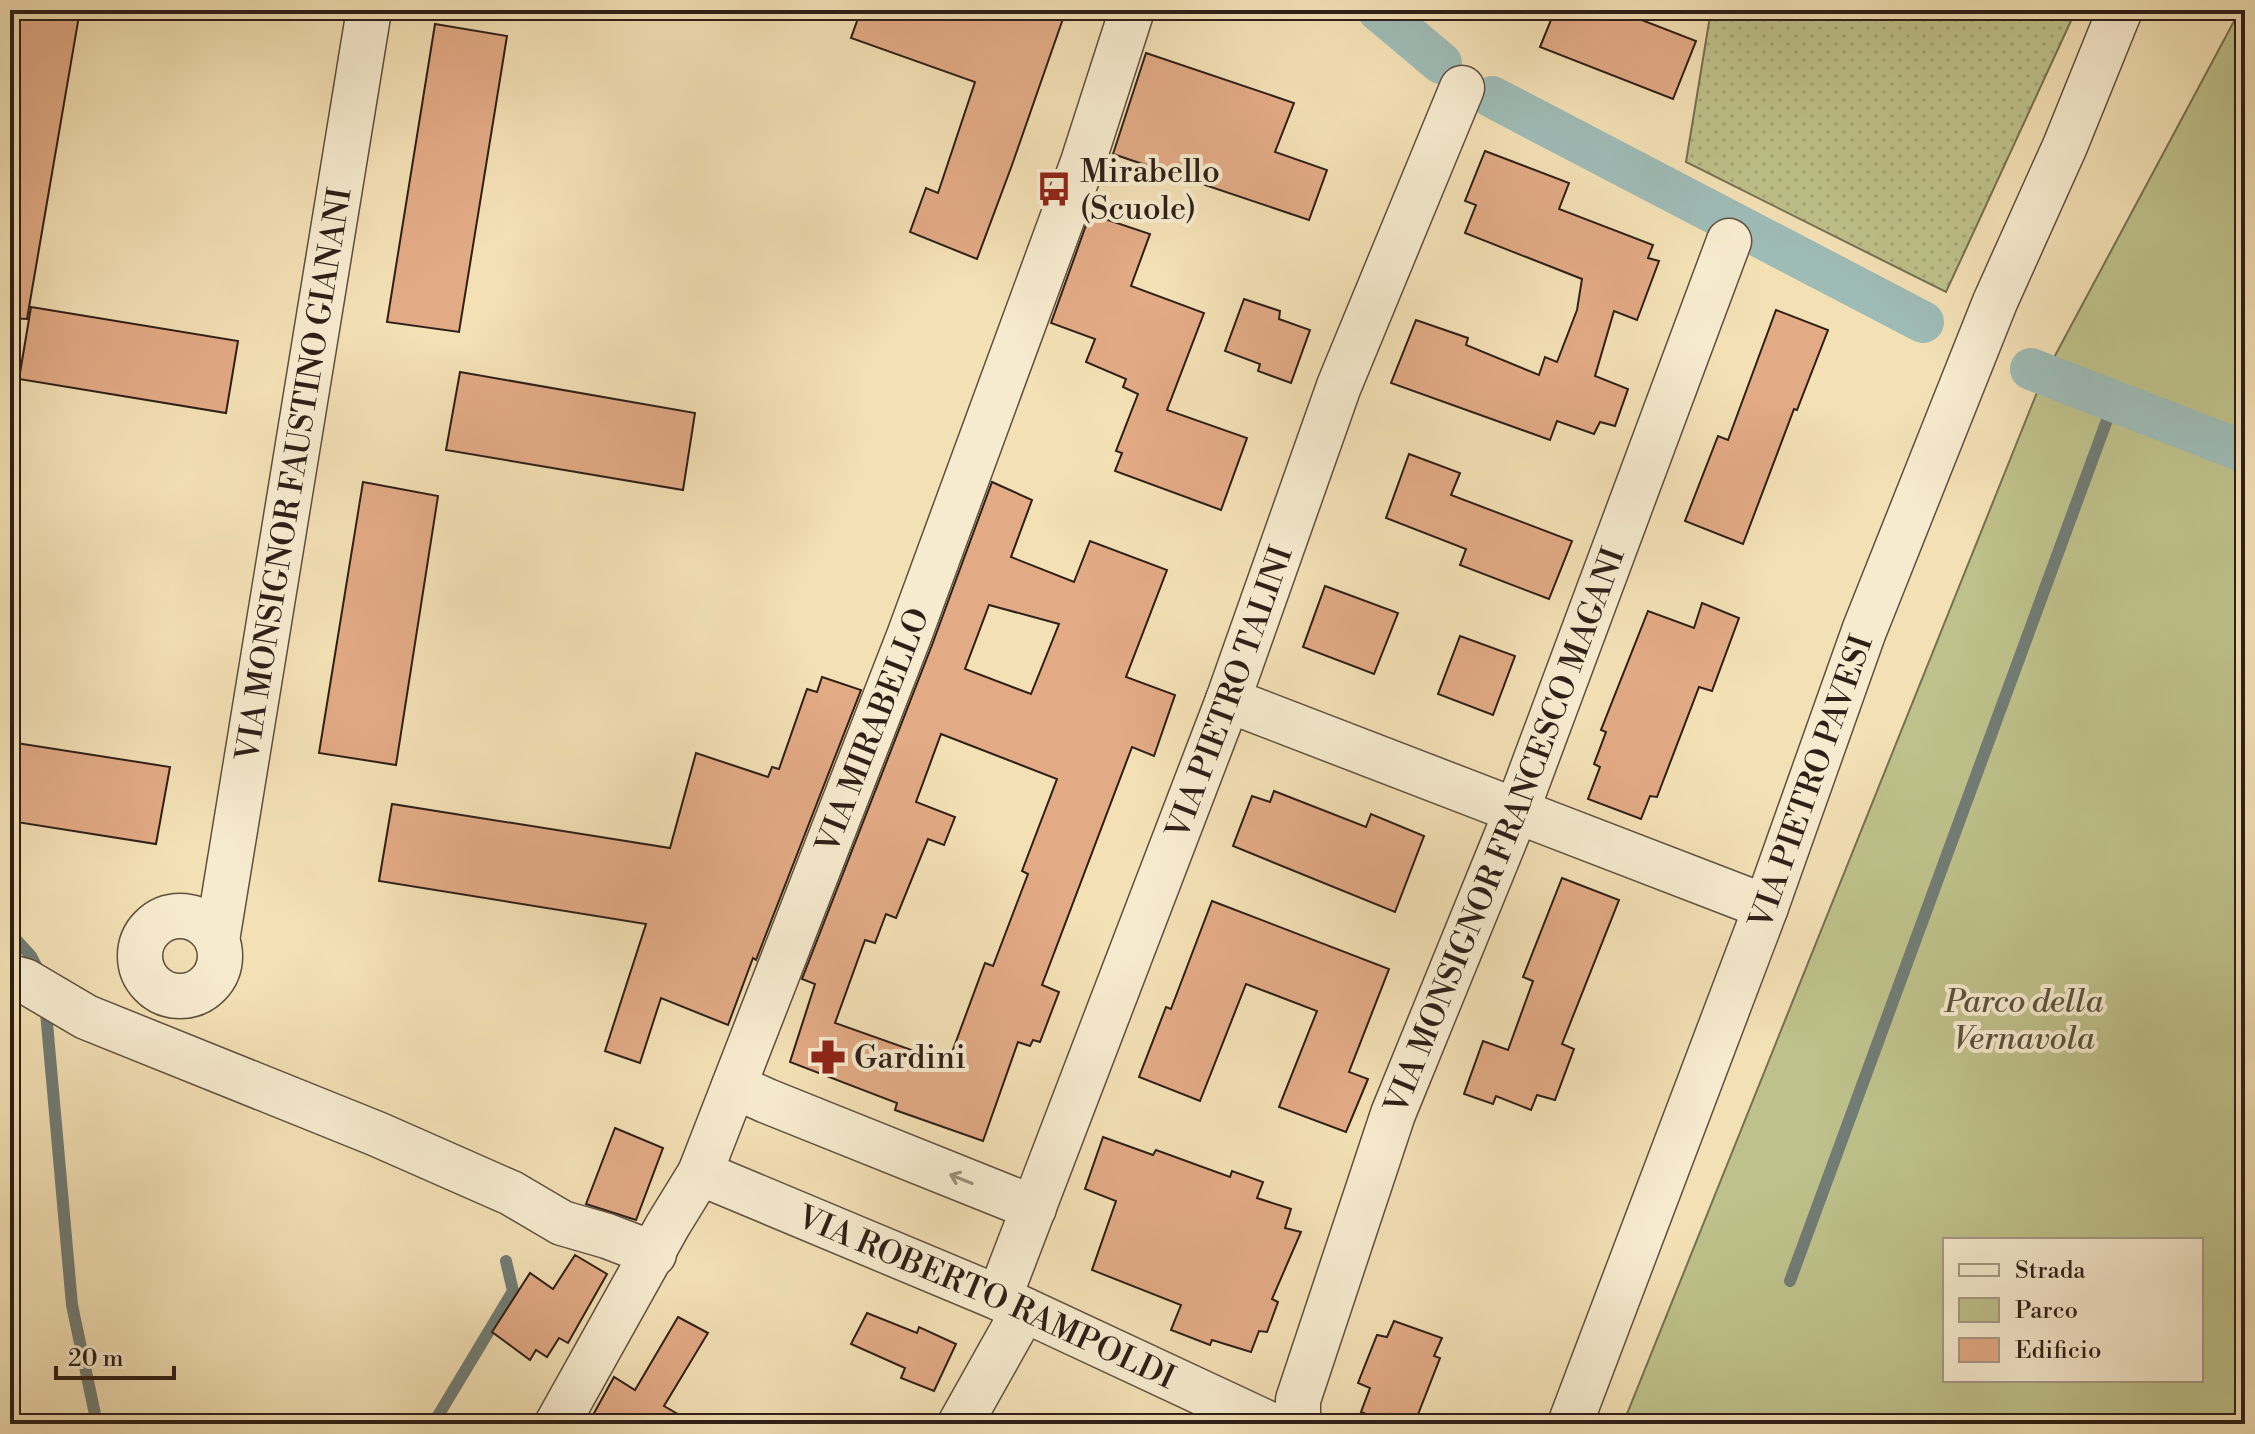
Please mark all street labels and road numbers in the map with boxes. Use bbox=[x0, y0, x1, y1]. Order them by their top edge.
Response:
street label: VIA MONSIGNOR FAUSTINO GIANANI bbox=[227, 185, 361, 765]
street label: VIA PIETRO TALINI bbox=[1157, 541, 1302, 845]
street label: VIA MONSIGNOR FRANCESCO MAGANI bbox=[1376, 542, 1634, 1121]
street label: VIA MIRABELLO bbox=[807, 603, 939, 860]
street label: VIA PIETRO PAVESI bbox=[1740, 630, 1882, 935]
street label: VIA ROBERTO RAMPOLDI bbox=[790, 1197, 1181, 1398]

